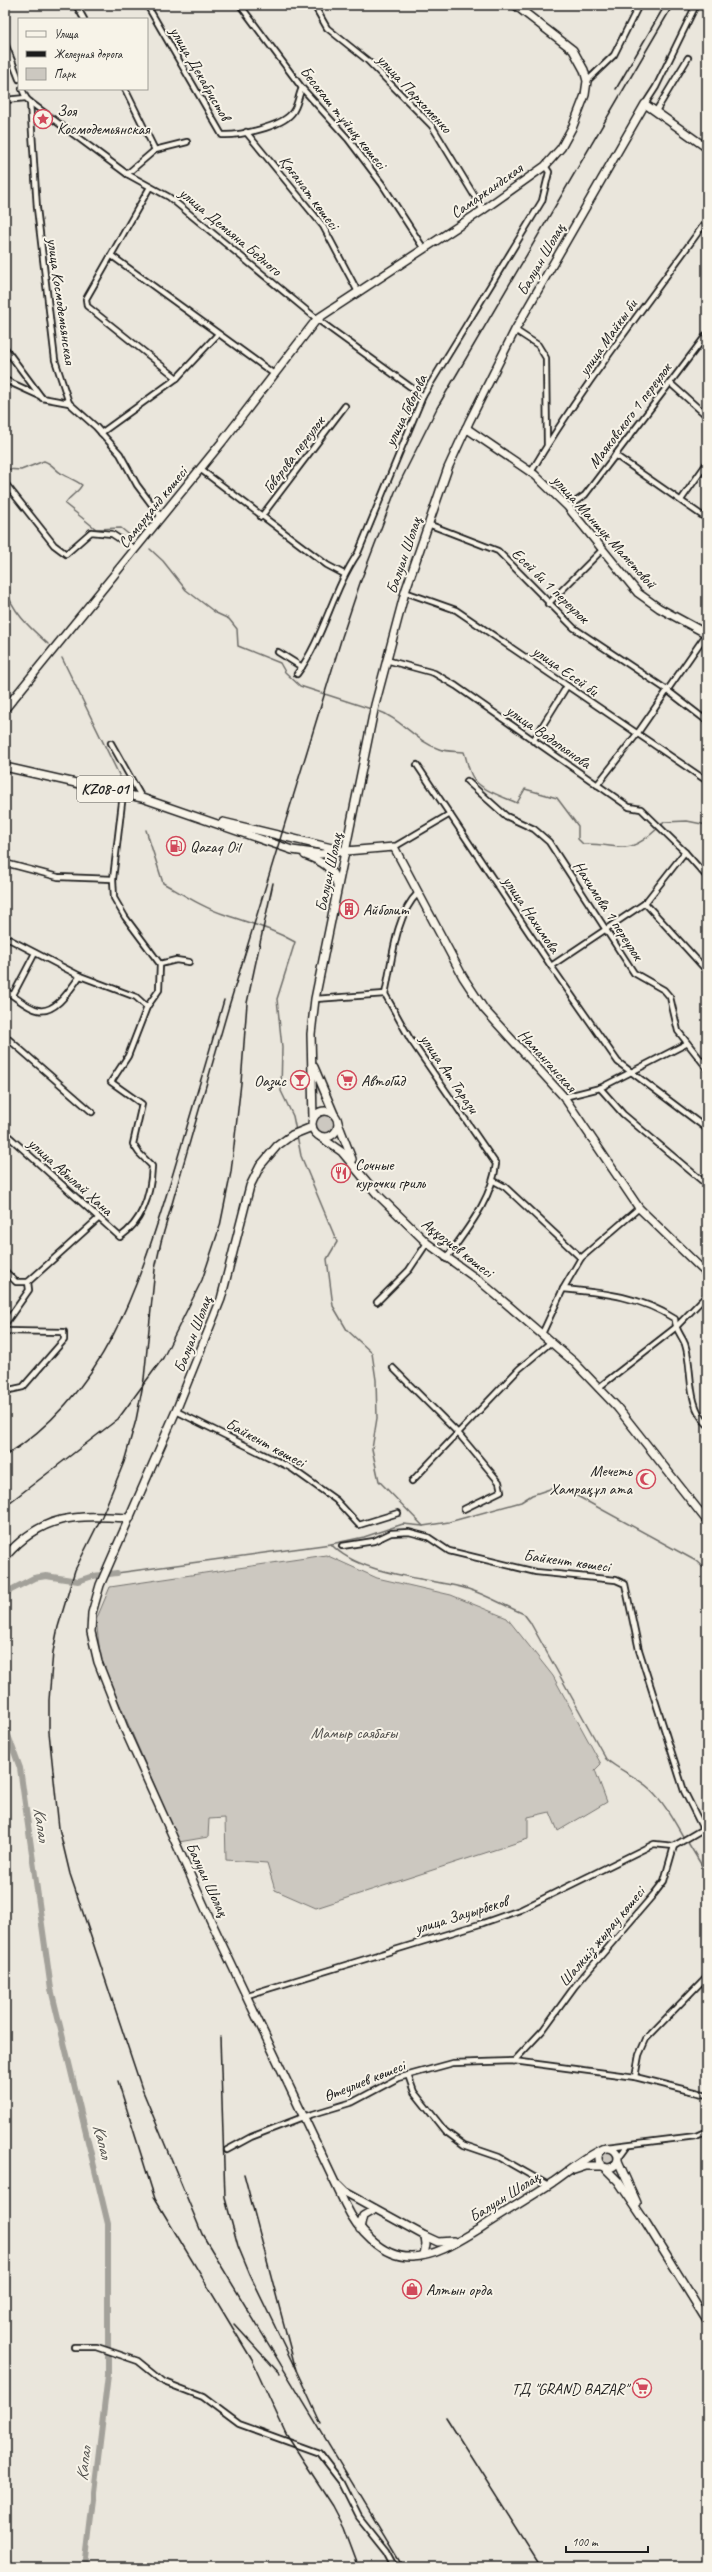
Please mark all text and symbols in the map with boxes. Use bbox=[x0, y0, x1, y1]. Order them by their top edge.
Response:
legend bbox=[18, 18, 148, 90]
street label: улица Декабристов bbox=[165, 22, 237, 127]
text: Улица bbox=[54, 26, 79, 42]
text: Железная дорога bbox=[54, 46, 123, 62]
street label: улица Пархоменко bbox=[372, 49, 457, 138]
street label: Бесағаш тұйық көшесі bbox=[295, 62, 392, 175]
text: Парк bbox=[54, 66, 77, 82]
place label: Зоя Космодемьянская bbox=[57, 101, 151, 139]
place icon: Зоя Космодемьянская bbox=[32, 108, 54, 130]
street label: Қағанат көшесі bbox=[275, 152, 345, 235]
street label: Самаркандская bbox=[447, 158, 527, 223]
street label: улица Демьяна Бедного bbox=[174, 182, 287, 281]
street label: Балуан Шолақ bbox=[512, 219, 570, 299]
street label: улица Космодемьянская bbox=[42, 236, 80, 367]
street label: улица Майкы би bbox=[574, 295, 642, 381]
street label: Маяковского 1 переулок bbox=[584, 357, 677, 472]
street label: улица Говорова bbox=[380, 371, 432, 450]
street label: Говорова переулок bbox=[258, 410, 331, 497]
street label: Самарқанд көшесі bbox=[114, 461, 193, 552]
street label: улица Маншук Маметовой bbox=[547, 470, 662, 594]
street label: Балуан Шолақ bbox=[382, 513, 427, 596]
street label: Есей би 1 переулок bbox=[507, 544, 595, 629]
street label: улица Есей би bbox=[528, 640, 603, 701]
street label: улица Водопьянова bbox=[501, 700, 596, 774]
road number: KZ08-01 bbox=[77, 776, 133, 802]
street label: Балуан Шолақ bbox=[311, 830, 347, 913]
fuel station icon: Qazaq Oil bbox=[165, 835, 187, 857]
place label: Qazaq Oil bbox=[190, 837, 243, 857]
street label: Нахимова 1 переулок bbox=[569, 857, 649, 966]
street label: улица Нахимова bbox=[497, 871, 565, 958]
building icon: Айболит bbox=[338, 898, 360, 920]
place label: Айболит bbox=[363, 900, 410, 920]
street label: Наманганская bbox=[514, 1025, 581, 1097]
street label: улица Ат Тарази bbox=[415, 1029, 484, 1118]
bar icon: Оазис bbox=[289, 1069, 311, 1091]
supermarket icon: АвтоГид bbox=[336, 1069, 358, 1091]
place label: Оазис bbox=[254, 1071, 287, 1091]
place label: АвтоГид bbox=[361, 1071, 407, 1091]
street label: улица Абылай Хана bbox=[23, 1133, 118, 1221]
place label: Сочные курочки гриль bbox=[355, 1155, 427, 1193]
restaurant icon: Сочные курочки гриль bbox=[330, 1162, 352, 1184]
street label: Аққозиев көшесі bbox=[418, 1214, 499, 1283]
street label: Балуан Шолақ bbox=[169, 1292, 217, 1375]
street label: Байкент көшесі bbox=[222, 1414, 310, 1473]
place label: Мечеть Хамрақұл ата bbox=[550, 1461, 634, 1499]
mosque icon: Мечеть Хамрақұл ата bbox=[635, 1468, 657, 1490]
street label: Байкент көшесі bbox=[522, 1545, 613, 1577]
park label: Мамыр саябағы bbox=[311, 1723, 399, 1743]
water label: Капал bbox=[29, 1806, 55, 1845]
street label: Балуан Шолақ bbox=[181, 1839, 234, 1921]
street label: Шалкиіз жырау көшесі bbox=[554, 1881, 651, 1991]
street label: улица Зауырбеков bbox=[411, 1890, 514, 1939]
street label: Өтеулиев көшесі bbox=[321, 2055, 410, 2106]
water label: Капал bbox=[88, 2122, 117, 2163]
street label: Балуан Шолақ bbox=[465, 2166, 545, 2226]
shop icon: Алтын орда bbox=[401, 2278, 423, 2300]
place label: Алтын орда bbox=[426, 2280, 493, 2300]
supermarket icon: ТД "GRAND BAZAR" bbox=[631, 2377, 653, 2399]
place label: ТД "GRAND BAZAR" bbox=[511, 2379, 631, 2399]
water label: Капал bbox=[71, 2443, 96, 2482]
scale bar bbox=[566, 2528, 648, 2554]
text: 100 m bbox=[572, 2534, 599, 2550]

